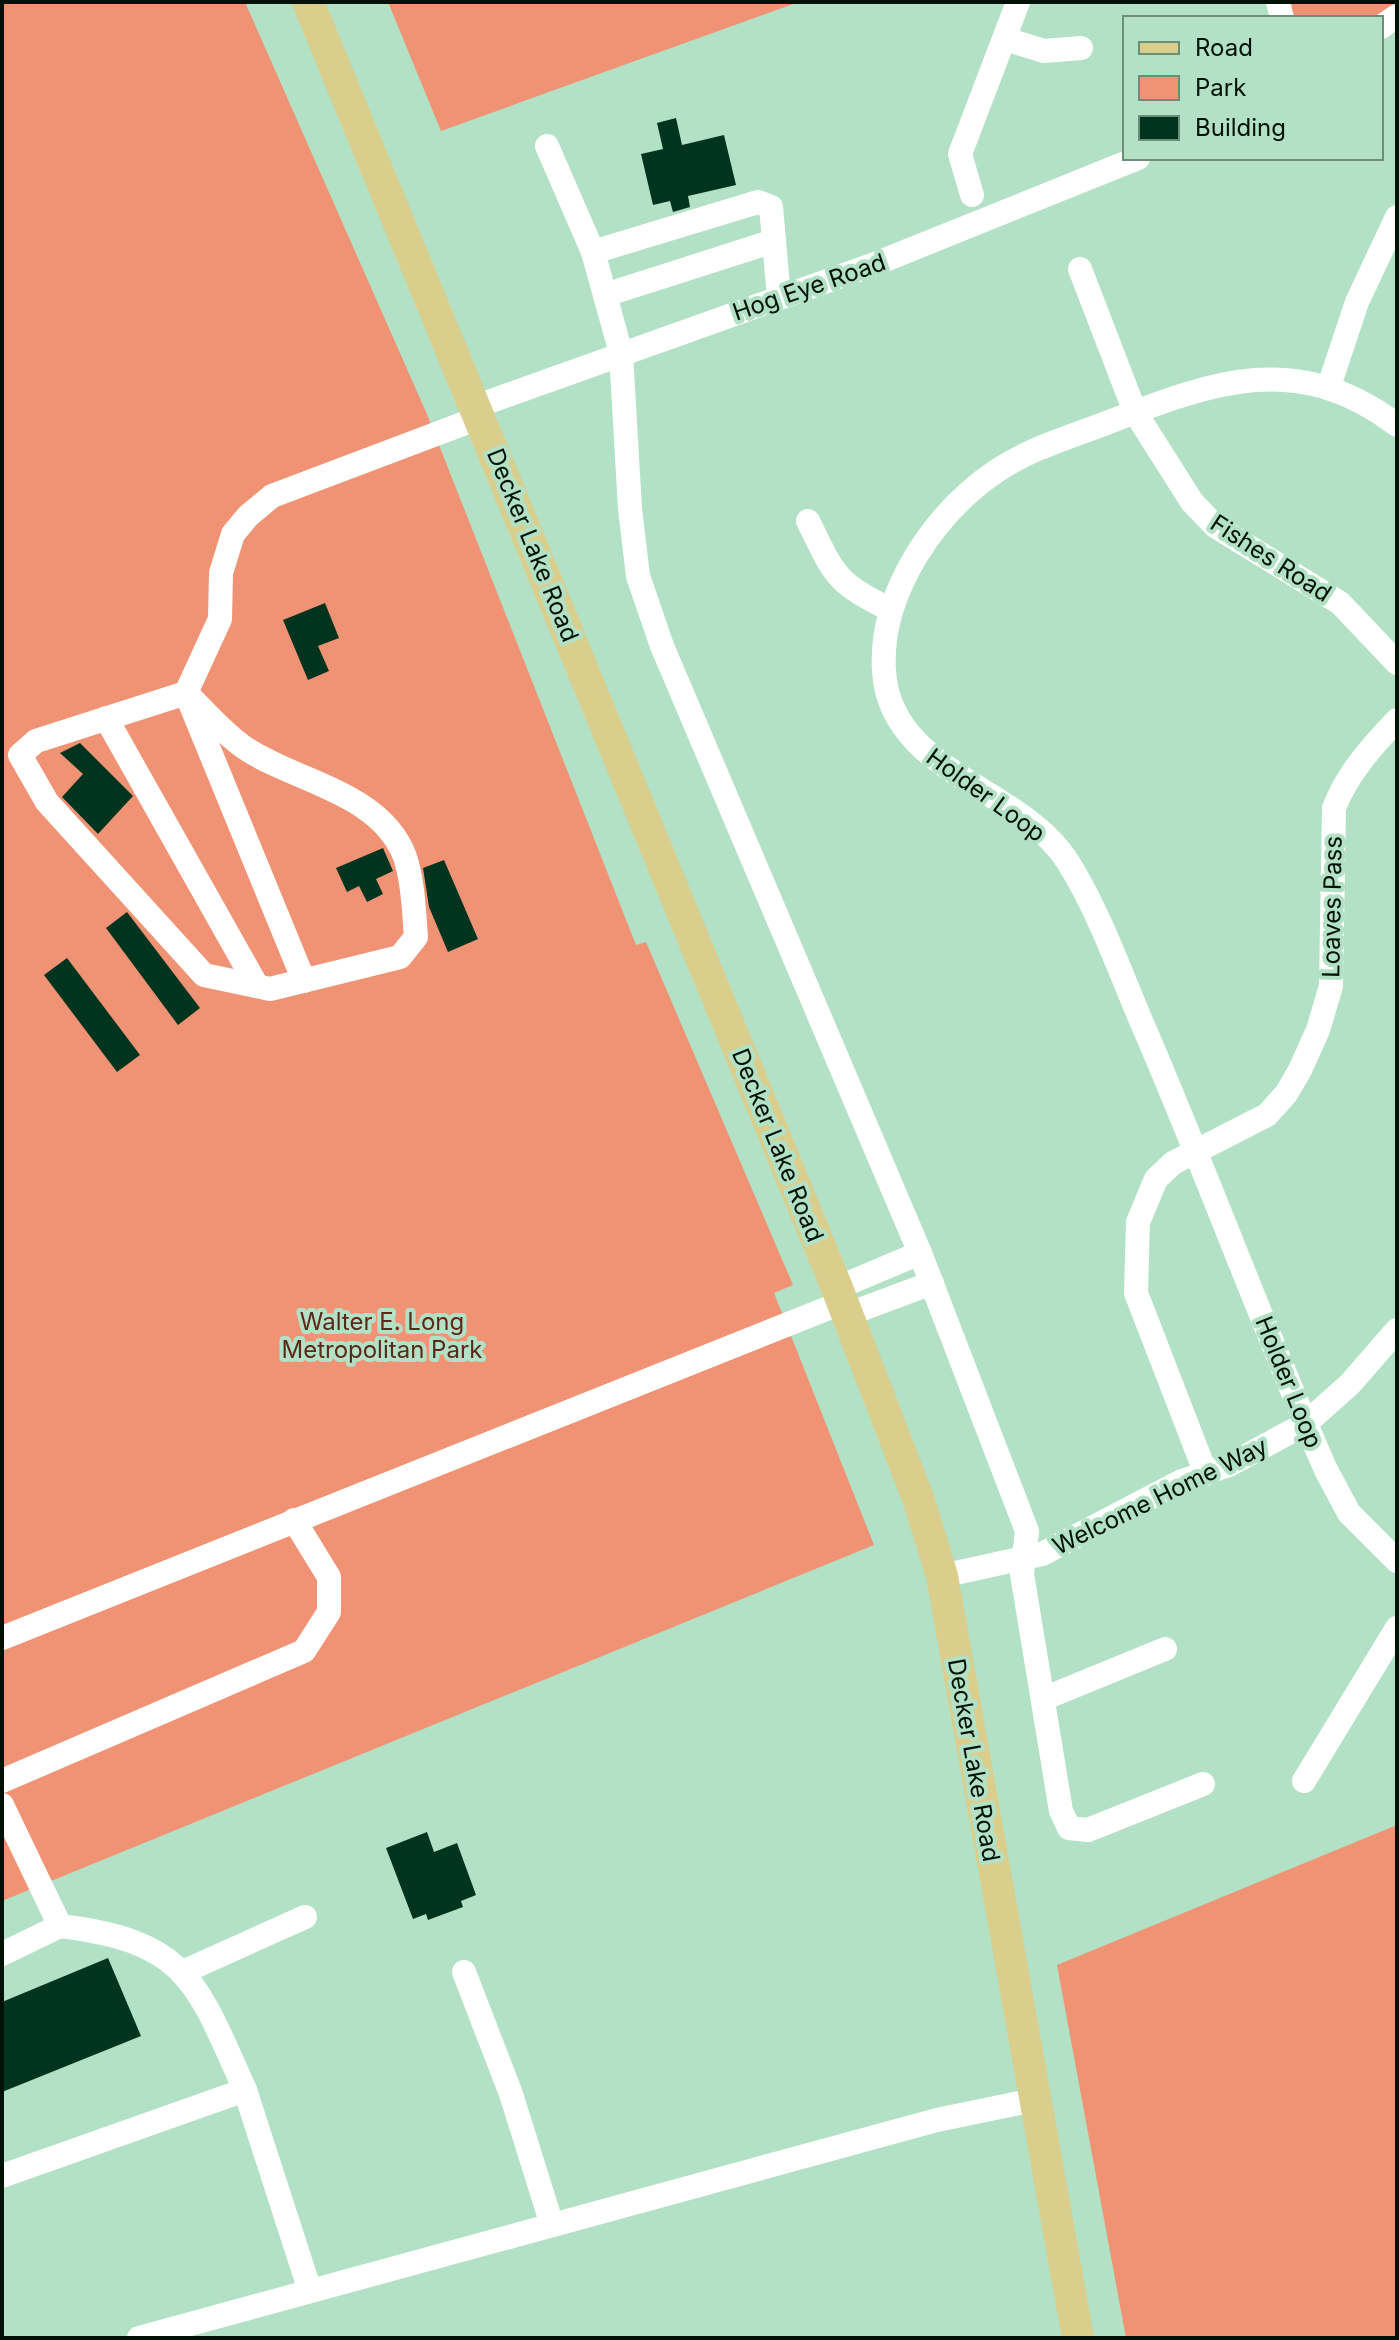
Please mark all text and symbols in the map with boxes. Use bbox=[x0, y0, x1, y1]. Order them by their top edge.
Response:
legend bbox=[1123, 16, 1383, 160]
text: Road bbox=[1195, 33, 1253, 62]
text: Park bbox=[1195, 73, 1246, 102]
text: Building bbox=[1195, 113, 1286, 142]
street label: Hog Eye Road bbox=[729, 247, 889, 327]
street label: Decker Lake Road bbox=[481, 444, 585, 646]
street label: Fishes Road bbox=[1205, 508, 1337, 608]
street label: Holder Loop bbox=[921, 742, 1051, 848]
street label: Loaves Pass bbox=[1316, 836, 1348, 978]
street label: Decker Lake Road bbox=[726, 1044, 830, 1246]
park label: Walter E. Long Metropolitan Park bbox=[281, 1307, 483, 1364]
street label: Holder Loop bbox=[1249, 1312, 1329, 1452]
street label: Welcome Home Way bbox=[1048, 1431, 1272, 1561]
street label: Decker Lake Road bbox=[942, 1656, 1006, 1864]

